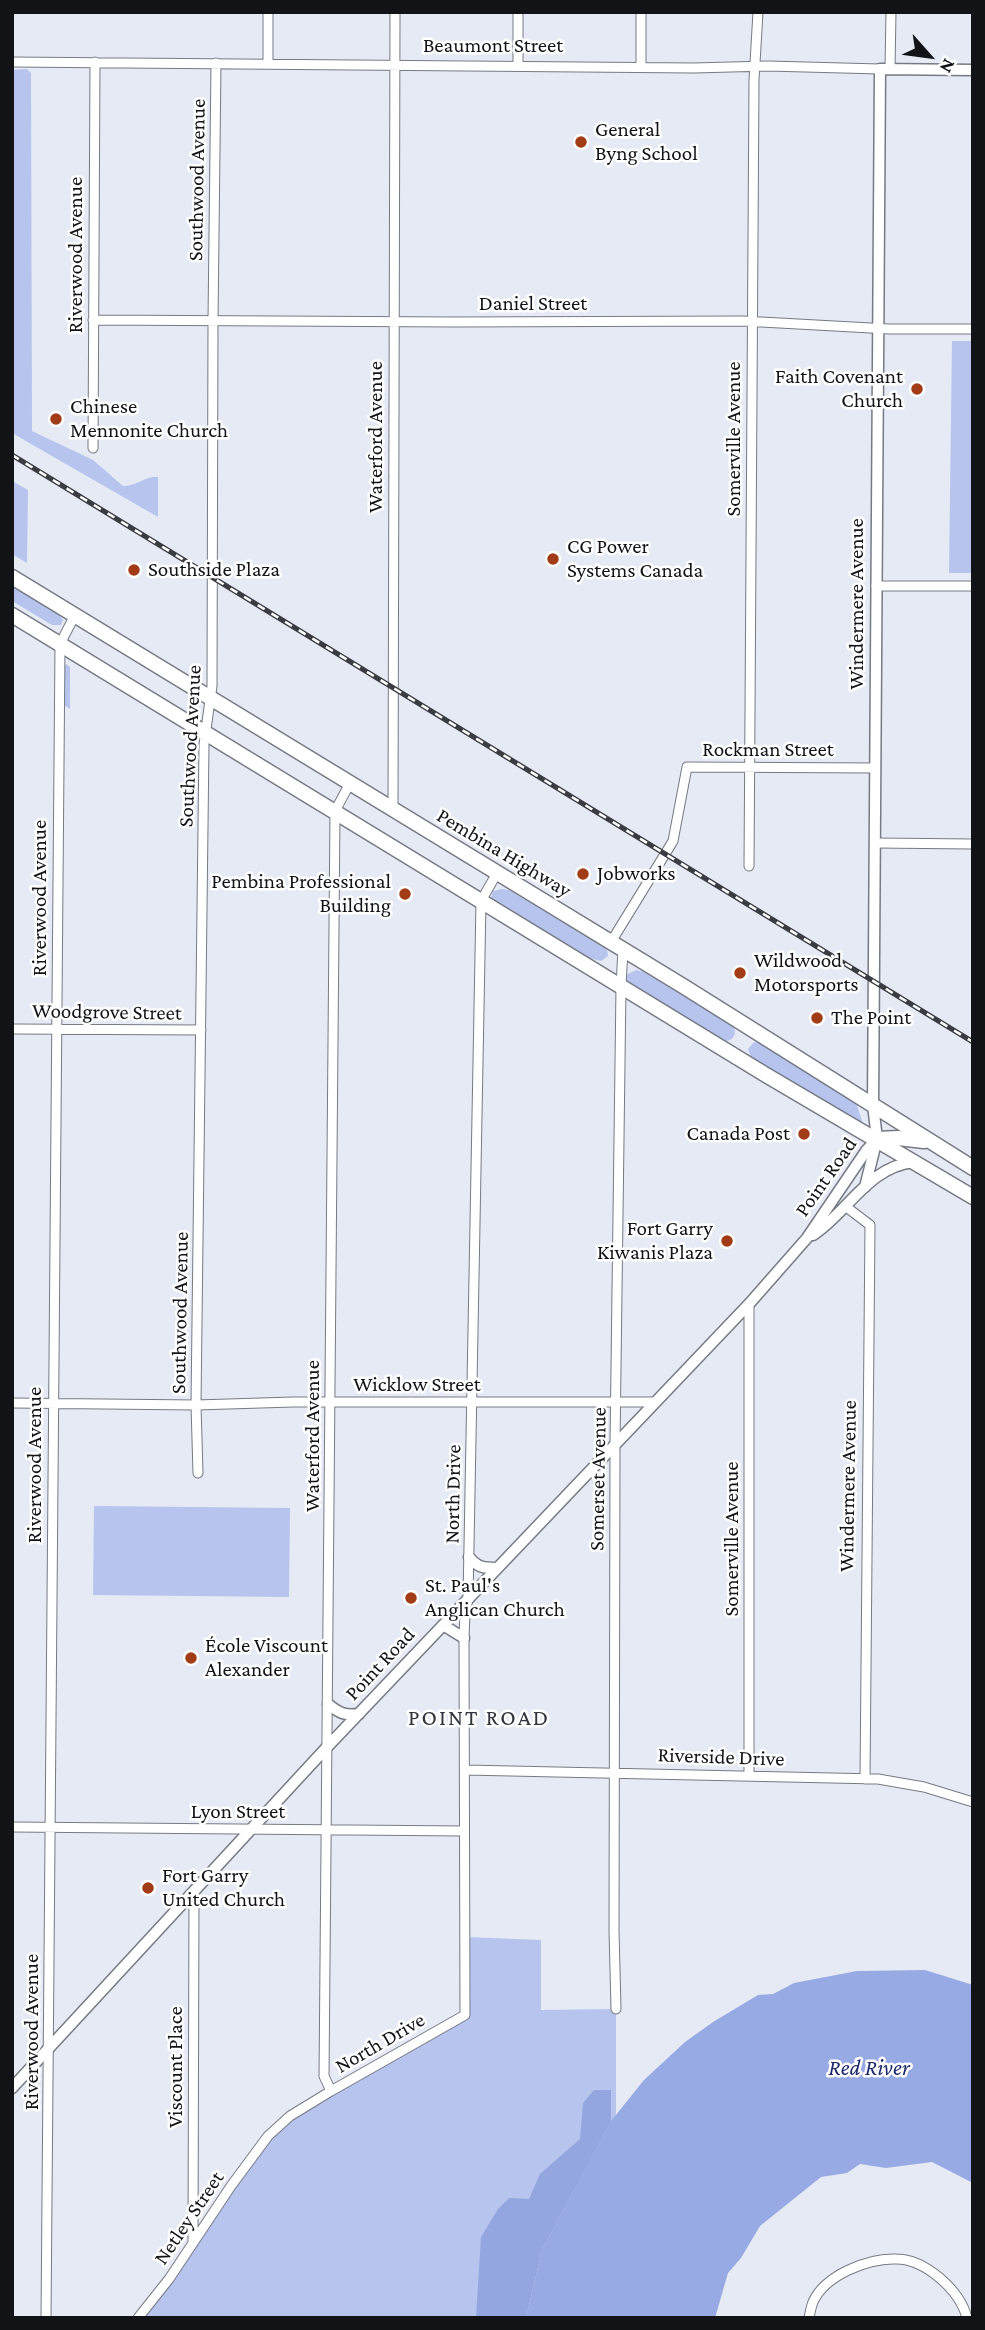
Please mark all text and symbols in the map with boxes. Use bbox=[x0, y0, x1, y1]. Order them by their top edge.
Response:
north arrow bbox=[894, 21, 964, 91]
street label: Beaumont Street bbox=[423, 33, 563, 59]
text: N bbox=[936, 55, 960, 77]
street label: Southwood Avenue bbox=[183, 99, 211, 261]
place label: General Byng School bbox=[595, 117, 698, 167]
marker: General Byng School bbox=[573, 134, 589, 150]
street label: Riverwood Avenue bbox=[63, 177, 89, 333]
street label: Daniel Street bbox=[479, 291, 587, 317]
street label: Waterford Avenue bbox=[363, 361, 389, 513]
street label: Somerville Avenue bbox=[721, 361, 747, 517]
place label: Faith Covenant Church bbox=[775, 364, 903, 414]
marker: Faith Covenant Church bbox=[909, 381, 925, 397]
place label: Chinese Mennonite Church bbox=[70, 394, 228, 444]
marker: Chinese Mennonite Church bbox=[48, 411, 64, 427]
street label: Windermere Avenue bbox=[844, 518, 870, 690]
place label: CG Power Systems Canada bbox=[567, 534, 703, 584]
marker: CG Power Systems Canada bbox=[545, 551, 561, 567]
place label: Southside Plaza bbox=[148, 557, 280, 583]
marker: Southside Plaza bbox=[126, 562, 142, 578]
street label: Southwood Avenue bbox=[173, 664, 207, 828]
street label: Rockman Street bbox=[702, 737, 834, 763]
street label: Pembina Highway bbox=[432, 803, 576, 903]
street label: Riverwood Avenue bbox=[27, 820, 53, 976]
place label: Jobworks bbox=[597, 861, 676, 887]
marker: Jobworks bbox=[575, 866, 591, 882]
place label: Pembina Professional Building bbox=[211, 869, 391, 919]
marker: Pembina Professional Building bbox=[397, 886, 413, 902]
place label: Wildwood Motorsports bbox=[754, 948, 859, 998]
marker: Wildwood Motorsports bbox=[732, 965, 748, 981]
street label: Woodgrove Street bbox=[32, 998, 182, 1026]
place label: The Point bbox=[831, 1005, 911, 1031]
marker: The Point bbox=[809, 1010, 825, 1026]
place label: Canada Post bbox=[687, 1121, 790, 1147]
marker: Canada Post bbox=[796, 1126, 812, 1142]
street label: Point Road bbox=[790, 1133, 862, 1221]
place label: Fort Garry Kiwanis Plaza bbox=[597, 1216, 713, 1266]
street label: Southwood Avenue bbox=[166, 1232, 194, 1394]
marker: Fort Garry Kiwanis Plaza bbox=[719, 1233, 735, 1249]
street label: Waterford Avenue bbox=[300, 1360, 326, 1512]
street label: Wicklow Street bbox=[353, 1372, 481, 1398]
street label: Riverwood Avenue bbox=[22, 1387, 48, 1543]
street label: Windermere Avenue bbox=[834, 1400, 862, 1572]
street label: Somerset Avenue bbox=[584, 1407, 612, 1551]
street label: North Drive bbox=[440, 1444, 466, 1544]
street label: Somerville Avenue bbox=[719, 1461, 745, 1617]
place label: St. Paul's Anglican Church bbox=[425, 1573, 565, 1623]
marker: St. Paul's Anglican Church bbox=[403, 1590, 419, 1606]
street label: Point Road bbox=[340, 1622, 420, 1706]
place label: École Viscount Alexander bbox=[205, 1633, 328, 1683]
marker: École Viscount Alexander bbox=[183, 1650, 199, 1666]
district label: POINT ROAD bbox=[409, 1704, 549, 1732]
street label: Riverside Drive bbox=[657, 1742, 785, 1772]
street label: Lyon Street bbox=[191, 1799, 285, 1825]
place label: Fort Garry United Church bbox=[162, 1863, 285, 1913]
marker: Fort Garry United Church bbox=[140, 1880, 156, 1896]
street label: Riverwood Avenue bbox=[19, 1954, 45, 2110]
street label: Viscount Place bbox=[163, 2006, 189, 2128]
street label: North Drive bbox=[331, 2007, 429, 2079]
water label: Red River bbox=[828, 2054, 910, 2082]
street label: Netley Street bbox=[149, 2166, 229, 2270]

